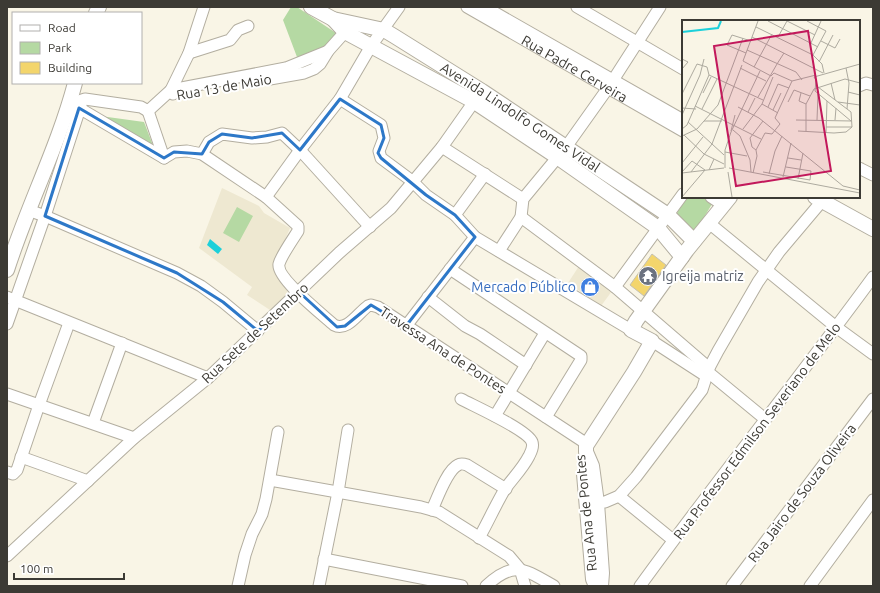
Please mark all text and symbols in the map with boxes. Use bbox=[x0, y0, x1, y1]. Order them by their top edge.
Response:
legend bbox=[12, 12, 142, 84]
inset map bbox=[682, 20, 860, 198]
text: Road bbox=[48, 21, 76, 34]
street label: Rua Padre Cerveira bbox=[519, 32, 630, 105]
text: Park bbox=[48, 41, 72, 54]
street label: Avenida Lindolfo Gomes Vidal bbox=[438, 59, 603, 175]
text: Building bbox=[48, 61, 92, 74]
street label: Rua 13 de Maio bbox=[175, 71, 273, 103]
temple icon: Igreija matriz bbox=[637, 265, 659, 287]
place label: Igreija matriz bbox=[662, 268, 744, 284]
shop icon: Mercado Público bbox=[579, 276, 601, 298]
street label: Rua Sete de Setembro bbox=[198, 279, 312, 387]
place label: Mercado Público bbox=[471, 279, 576, 295]
street label: Travessa Ana de Pontes bbox=[377, 303, 509, 397]
street label: Rua Professor Edmilson Severiano de Melo bbox=[670, 319, 844, 543]
street label: Rua Jairo de Souza Oliveira bbox=[745, 421, 859, 565]
street label: Rua Ana de Pontes bbox=[572, 454, 600, 572]
scale bar bbox=[14, 555, 124, 581]
text: 100 m bbox=[20, 562, 53, 575]

